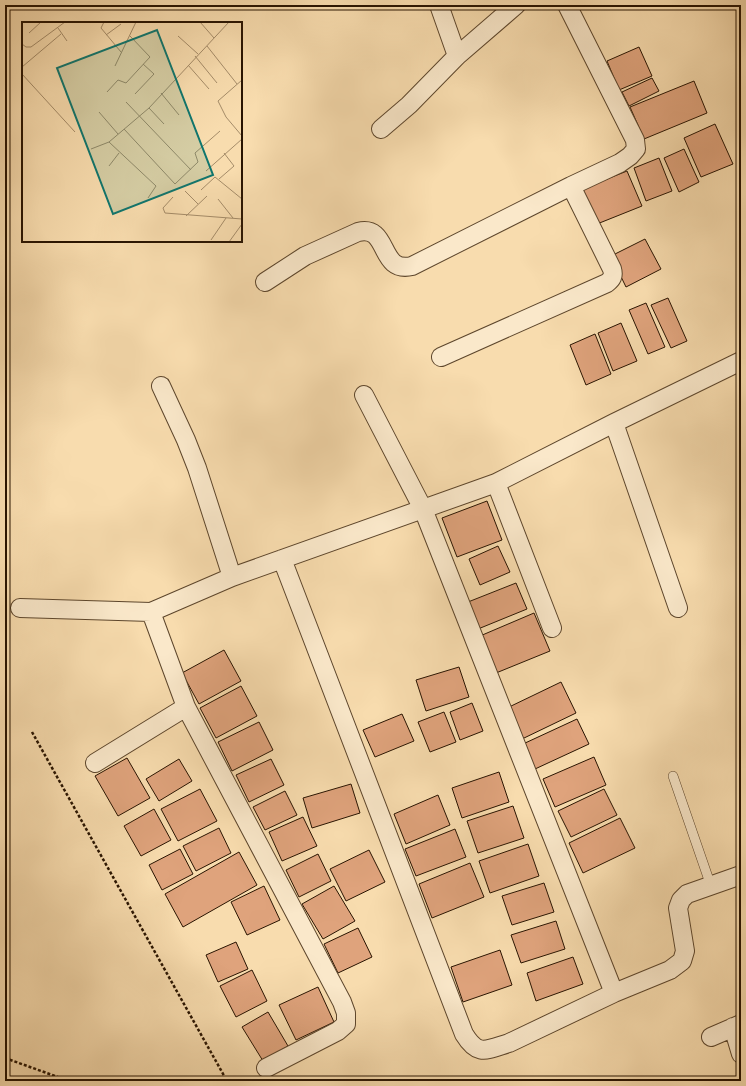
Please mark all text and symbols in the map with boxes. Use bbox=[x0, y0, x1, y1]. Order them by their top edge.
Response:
inset map bbox=[22, 22, 242, 242]

